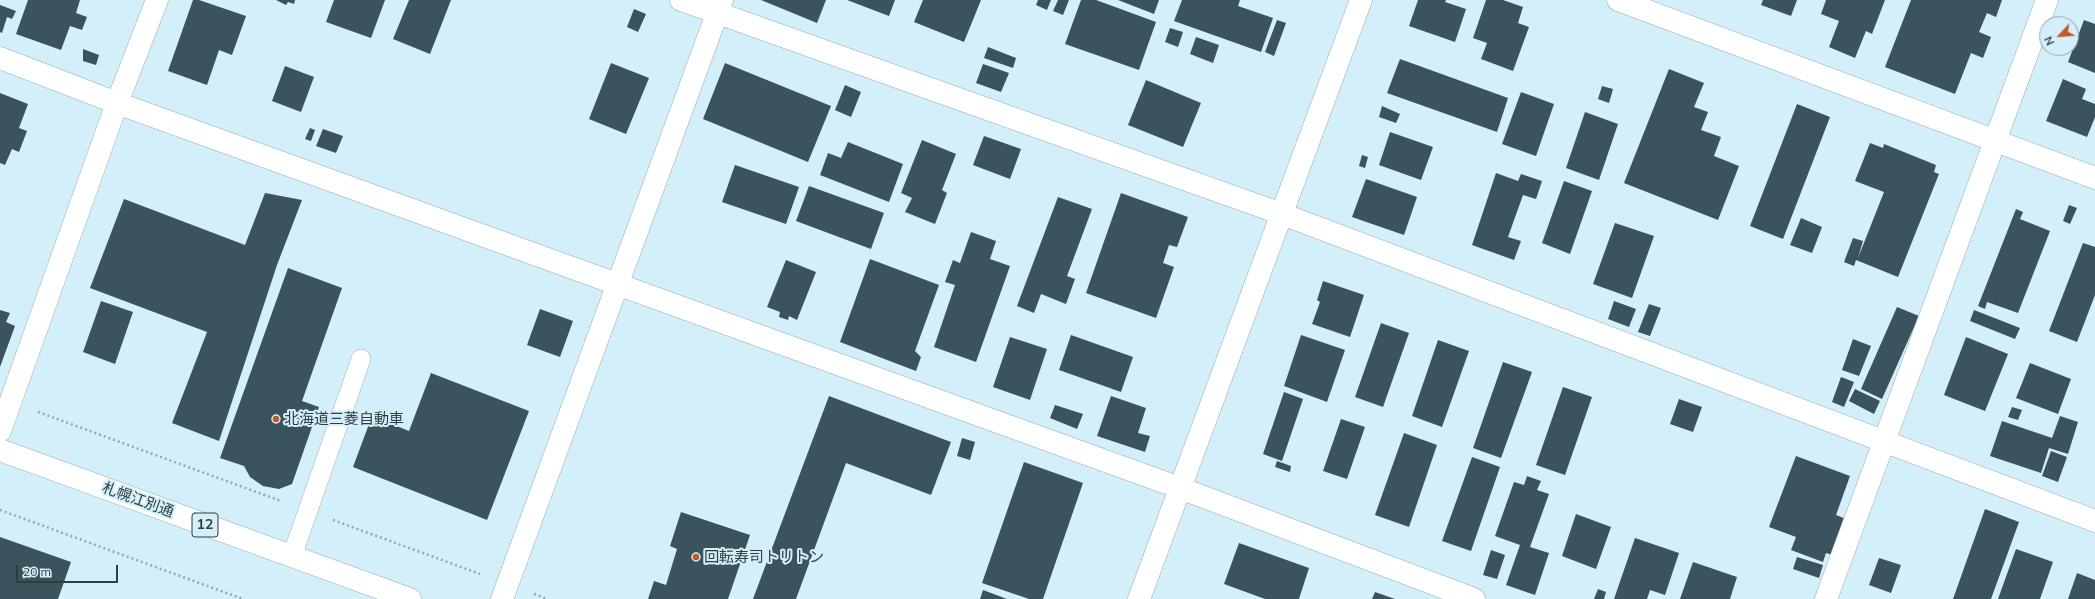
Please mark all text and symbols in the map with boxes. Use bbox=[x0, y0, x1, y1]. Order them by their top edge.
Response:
north arrow bbox=[2039, 16, 2079, 56]
text: N bbox=[2041, 34, 2057, 48]
place label: 北海道三菱自動車 bbox=[284, 410, 404, 428]
marker: 北海道三菱自動車 bbox=[271, 414, 281, 424]
street label: 札幌江別通 bbox=[100, 479, 176, 521]
road number: 12 bbox=[192, 513, 218, 537]
place label: 回転寿司トリトン bbox=[704, 548, 824, 566]
marker: 回転寿司トリトン bbox=[691, 552, 701, 562]
scale bar bbox=[18, 557, 120, 583]
text: 20 m bbox=[23, 564, 51, 579]

